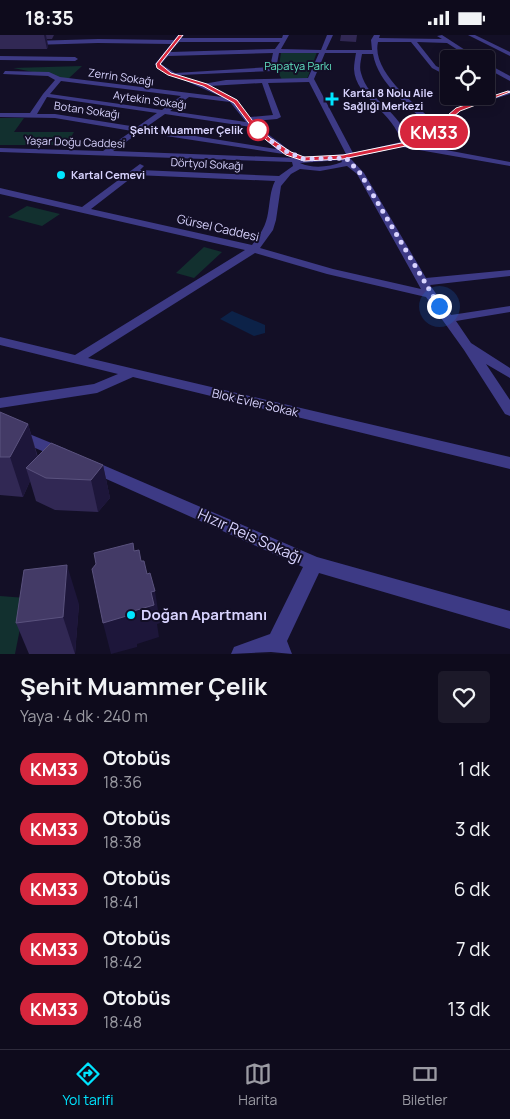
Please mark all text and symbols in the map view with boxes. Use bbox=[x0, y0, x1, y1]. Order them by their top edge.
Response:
text: 18:35 bbox=[25, 5, 74, 31]
map controls bbox=[440, 50, 495, 105]
button: locate bbox=[440, 50, 495, 105]
park label: Papatya Parkı bbox=[264, 58, 332, 73]
street label: Zerrin Sokağı bbox=[87, 64, 155, 89]
place label: Kartal 8 Nolu Aile Sağlığı Merkezi bbox=[343, 85, 434, 113]
street label: Aytekin Sokağı bbox=[112, 87, 188, 112]
marker: Kartal 8 Nolu Aile Sağlığı Merkezi bbox=[325, 92, 339, 106]
street label: Botan Sokağı bbox=[53, 97, 121, 122]
line badge: KM33 bbox=[399, 116, 469, 148]
marker: Şehit Muammer Çelik bbox=[247, 119, 269, 141]
text: KM33 bbox=[410, 120, 458, 144]
place label: Şehit Muammer Çelik bbox=[130, 122, 244, 137]
street label: Yaşar Doğu Caddesi bbox=[25, 132, 125, 151]
street label: Dörtyol Sokağı bbox=[170, 154, 244, 173]
place label: Kartal Cemevi bbox=[71, 167, 145, 182]
marker: Kartal Cemevi bbox=[55, 169, 67, 181]
street label: Gürsel Caddesi bbox=[175, 210, 261, 245]
your location bbox=[427, 294, 452, 319]
street label: Blok Evler Sokak bbox=[210, 384, 301, 421]
street label: Hızır Reis Sokağı bbox=[195, 503, 306, 568]
place label: Doğan Apartmanı bbox=[141, 604, 267, 625]
marker: Doğan Apartmanı bbox=[125, 609, 137, 621]
text: Şehit Muammer Çelik bbox=[20, 669, 267, 702]
button: heart bbox=[438, 671, 490, 723]
text: Yaya · 4 dk · 240 m bbox=[20, 705, 148, 727]
text: Otobüs bbox=[103, 745, 171, 771]
text: 1 dk bbox=[458, 756, 490, 782]
text: KM33 bbox=[30, 757, 78, 781]
text: 18:36 bbox=[103, 771, 142, 793]
text: Otobüs bbox=[103, 805, 171, 831]
text: 3 dk bbox=[455, 816, 490, 842]
text: KM33 bbox=[30, 817, 78, 841]
text: 18:38 bbox=[103, 831, 141, 853]
text: Otobüs bbox=[103, 865, 171, 891]
text: 6 dk bbox=[454, 876, 490, 902]
text: KM33 bbox=[30, 877, 78, 901]
text: 18:41 bbox=[103, 891, 139, 913]
text: Otobüs bbox=[103, 925, 171, 951]
text: 7 dk bbox=[456, 936, 490, 962]
text: KM33 bbox=[30, 937, 78, 961]
text: 18:42 bbox=[103, 951, 142, 973]
text: Otobüs bbox=[103, 985, 171, 1011]
text: 13 dk bbox=[448, 996, 490, 1022]
text: KM33 bbox=[30, 997, 78, 1021]
text: 18:48 bbox=[103, 1011, 142, 1033]
tab: Yol tarifi bbox=[62, 1060, 114, 1109]
tab: Harita bbox=[238, 1060, 277, 1109]
tab: Biletler bbox=[402, 1060, 448, 1109]

